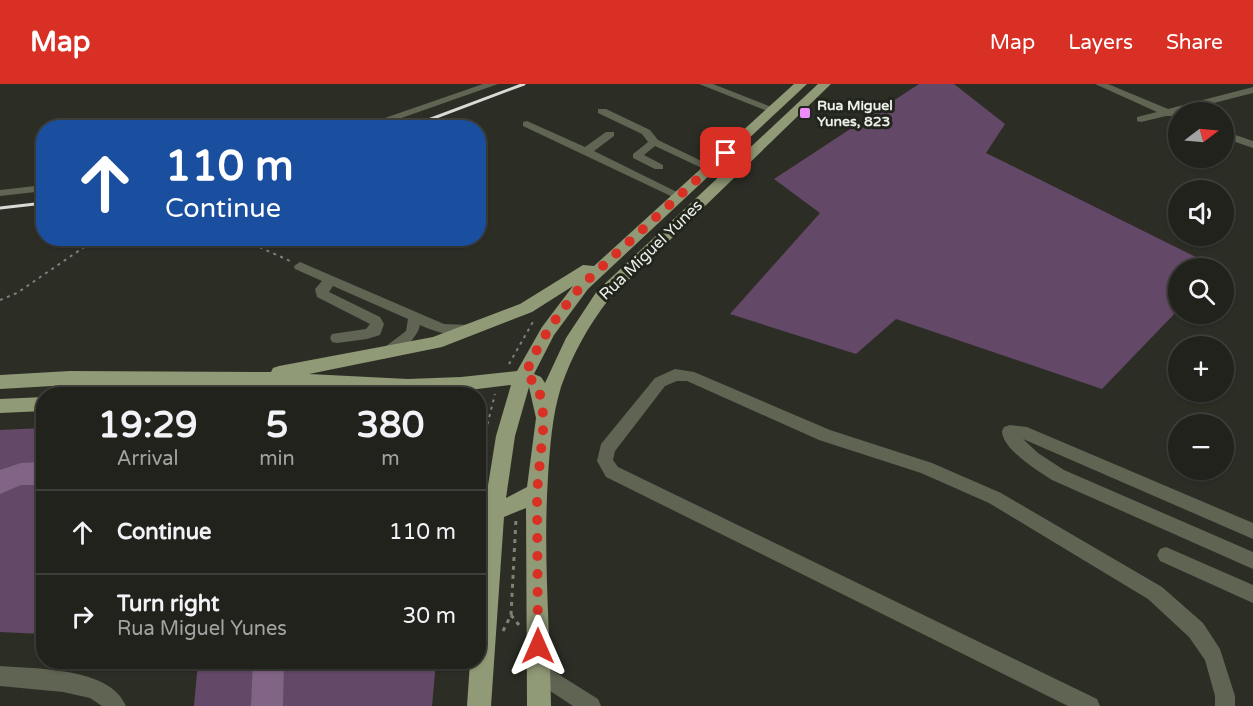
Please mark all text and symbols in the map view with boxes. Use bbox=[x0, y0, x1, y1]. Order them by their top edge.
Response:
text: Map bbox=[30, 25, 90, 59]
text: Map bbox=[990, 30, 1035, 55]
text: Layers bbox=[1068, 30, 1133, 55]
text: Share bbox=[1166, 30, 1223, 55]
place label: Rua Miguel Yunes, 823 bbox=[817, 97, 893, 130]
north arrow bbox=[1168, 102, 1234, 168]
map controls bbox=[1168, 102, 1234, 480]
marker: Rua Miguel Yunes, 823 bbox=[798, 106, 812, 120]
pin bbox=[700, 127, 751, 178]
icon: arrive bbox=[709, 136, 742, 169]
text: 110 m bbox=[165, 141, 294, 192]
icon: ahead bbox=[66, 144, 144, 222]
button: sound bbox=[1168, 180, 1234, 246]
text: Continue bbox=[165, 192, 281, 225]
street label: Rua Miguel Yunes bbox=[595, 196, 707, 304]
button: search bbox=[1168, 258, 1234, 324]
button: + bbox=[1168, 336, 1234, 402]
text: 19:29 bbox=[98, 404, 198, 447]
text: 5 bbox=[266, 404, 288, 447]
text: 380 bbox=[356, 404, 424, 447]
button: − bbox=[1168, 414, 1234, 480]
text: Arrival bbox=[117, 447, 179, 471]
text: min bbox=[259, 447, 295, 471]
text: m bbox=[381, 447, 400, 471]
icon: ahead bbox=[66, 516, 99, 549]
text: Continue bbox=[117, 519, 212, 545]
text: 110 m bbox=[389, 519, 456, 545]
text: Turn right bbox=[117, 591, 219, 617]
icon: right bbox=[66, 600, 99, 633]
text: 30 m bbox=[402, 603, 456, 629]
position arrow bbox=[506, 614, 570, 678]
text: Rua Miguel Yunes bbox=[117, 617, 287, 641]

